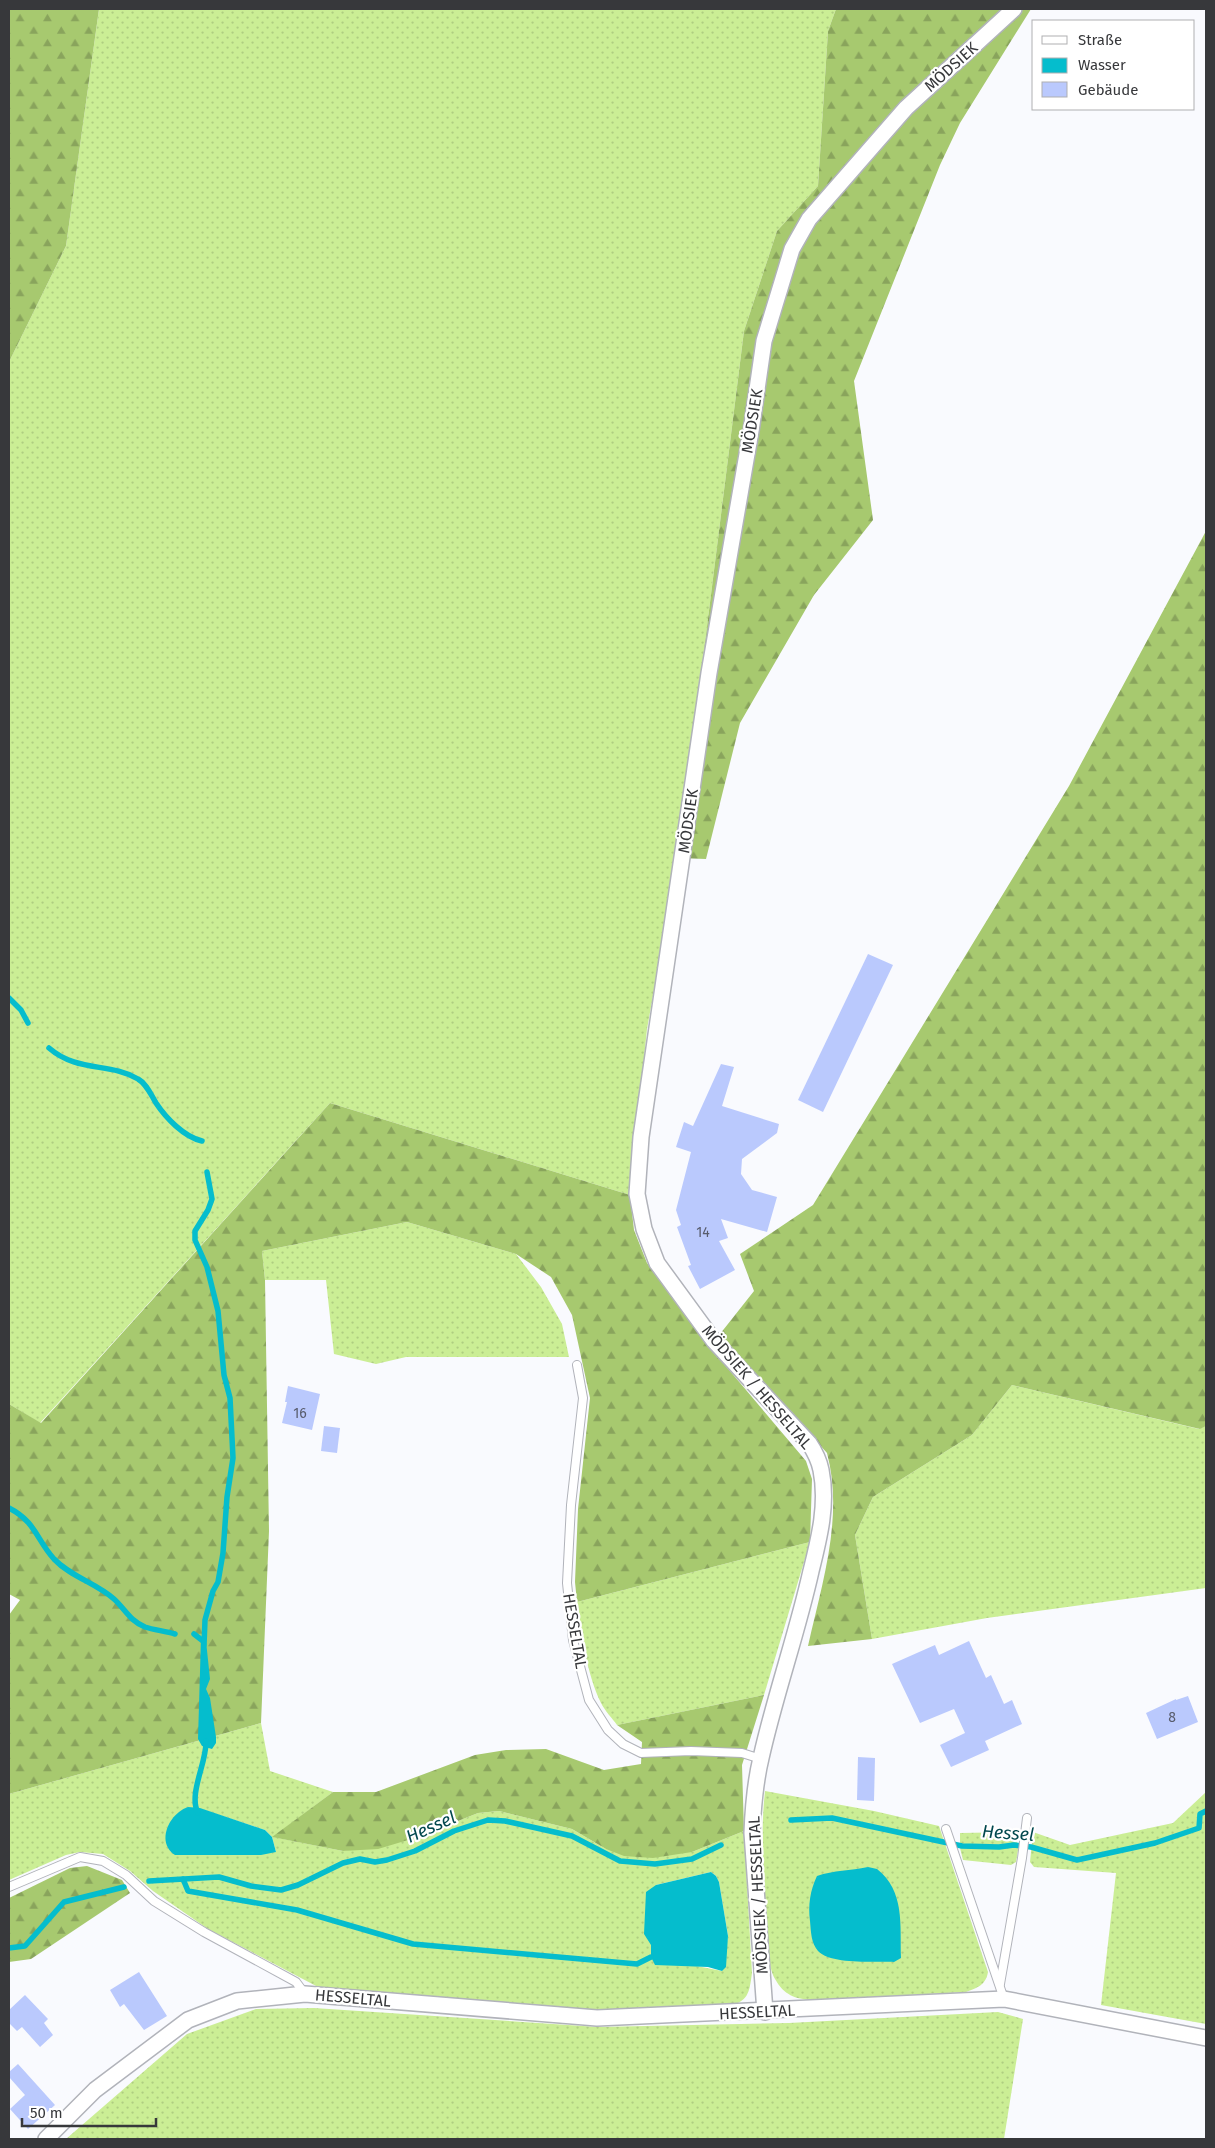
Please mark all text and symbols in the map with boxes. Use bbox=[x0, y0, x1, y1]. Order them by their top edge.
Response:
legend bbox=[1032, 20, 1195, 110]
text: Straße bbox=[1078, 31, 1122, 49]
street label: MÖDSIEK bbox=[920, 38, 982, 96]
text: Wasser bbox=[1078, 56, 1126, 74]
text: Gebäude bbox=[1078, 81, 1138, 99]
street label: MÖDSIEK bbox=[738, 387, 767, 455]
street label: MÖDSIEK bbox=[674, 787, 702, 855]
house number: 14 bbox=[696, 1224, 710, 1241]
street label: MÖDSIEK / HESSELTAL bbox=[698, 1321, 816, 1453]
house number: 16 bbox=[293, 1405, 307, 1422]
street label: HESSELTAL bbox=[559, 1592, 591, 1670]
house number: 8 bbox=[1168, 1709, 1176, 1726]
water label: Hessel bbox=[403, 1806, 459, 1848]
street label: MÖDSIEK / HESSELTAL bbox=[744, 1815, 772, 1975]
water label: Hessel bbox=[981, 1820, 1035, 1846]
street label: HESSELTAL bbox=[314, 1985, 392, 2011]
street label: HESSELTAL bbox=[718, 2001, 796, 2023]
scale bar bbox=[22, 2096, 156, 2128]
text: 50 m bbox=[30, 2104, 63, 2122]

